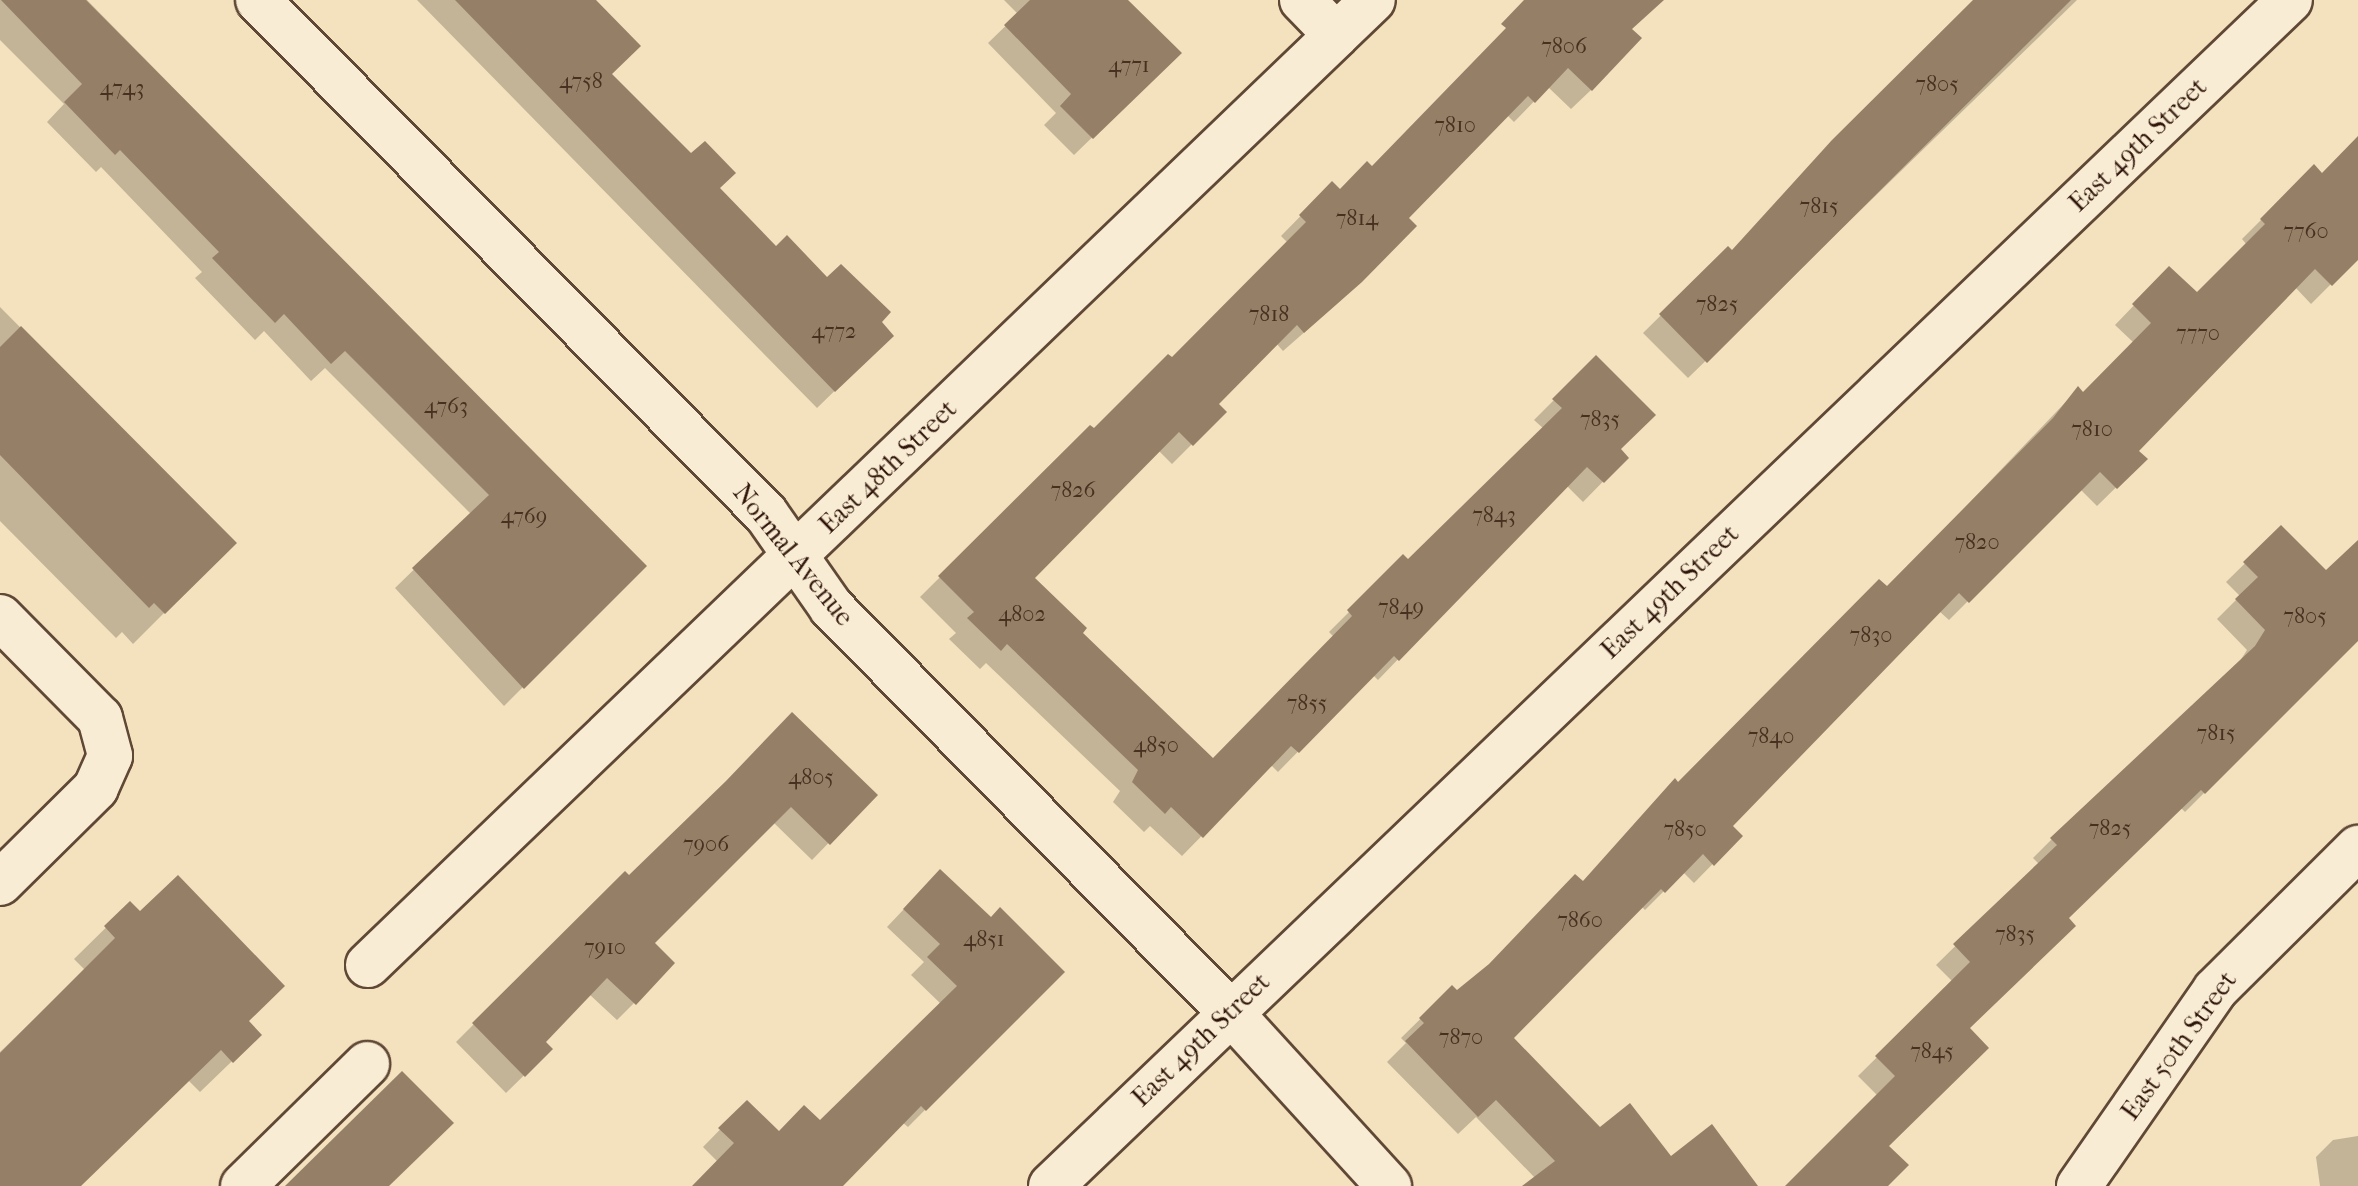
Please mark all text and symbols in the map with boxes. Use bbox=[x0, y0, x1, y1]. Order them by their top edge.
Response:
house number: 7806 bbox=[1541, 34, 1587, 60]
house number: 4771 bbox=[1108, 53, 1150, 79]
house number: 4758 bbox=[559, 69, 603, 95]
street label: East 49th Street bbox=[2063, 71, 2213, 219]
house number: 7805 bbox=[1915, 72, 1959, 98]
house number: 4743 bbox=[100, 76, 144, 102]
house number: 7810 bbox=[1434, 113, 1476, 139]
house number: 7815 bbox=[1800, 194, 1838, 220]
house number: 7814 bbox=[1336, 206, 1378, 232]
house number: 7760 bbox=[2283, 219, 2329, 245]
house number: 7825 bbox=[1696, 292, 1738, 318]
house number: 7818 bbox=[1249, 302, 1289, 328]
house number: 4772 bbox=[812, 319, 856, 345]
house number: 7770 bbox=[2176, 321, 2220, 347]
house number: 4763 bbox=[424, 394, 468, 420]
street label: East 48th Street bbox=[813, 394, 963, 540]
house number: 7835 bbox=[1580, 407, 1620, 433]
house number: 7810 bbox=[2071, 417, 2113, 443]
street label: Normal Avenue bbox=[726, 478, 860, 632]
house number: 7826 bbox=[1051, 478, 1095, 504]
house number: 7843 bbox=[1472, 503, 1516, 529]
house number: 4769 bbox=[501, 504, 547, 530]
street label: East 49th Street bbox=[1595, 518, 1745, 666]
house number: 7820 bbox=[1954, 530, 2000, 556]
house number: 7849 bbox=[1378, 595, 1424, 621]
house number: 4802 bbox=[998, 602, 1046, 628]
house number: 7805 bbox=[2283, 604, 2327, 630]
house number: 7830 bbox=[1850, 623, 1892, 649]
house number: 7855 bbox=[1287, 691, 1327, 717]
house number: 7815 bbox=[2197, 721, 2235, 747]
house number: 7840 bbox=[1748, 724, 1794, 750]
house number: 4850 bbox=[1133, 733, 1179, 759]
house number: 4805 bbox=[788, 765, 834, 791]
house number: 7825 bbox=[2089, 816, 2131, 842]
house number: 7850 bbox=[1663, 817, 1707, 843]
house number: 7906 bbox=[683, 832, 729, 858]
house number: 7860 bbox=[1557, 908, 1603, 934]
house number: 7835 bbox=[1995, 922, 2035, 948]
house number: 4851 bbox=[963, 927, 1005, 953]
house number: 7910 bbox=[584, 935, 626, 961]
street label: East 49th Street bbox=[1126, 966, 1276, 1114]
street label: East 50th Street bbox=[2115, 966, 2243, 1126]
house number: 7870 bbox=[1439, 1025, 1483, 1051]
house number: 7845 bbox=[1910, 1039, 1954, 1065]

